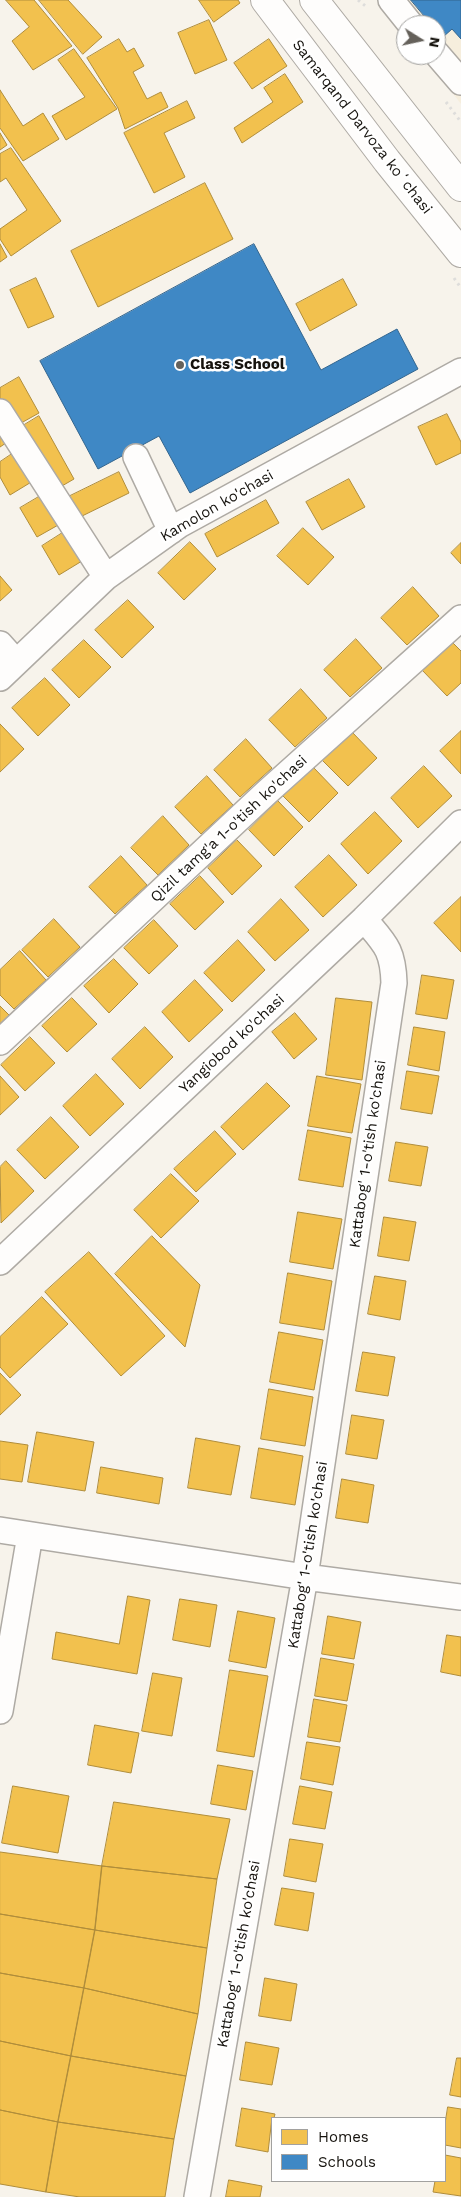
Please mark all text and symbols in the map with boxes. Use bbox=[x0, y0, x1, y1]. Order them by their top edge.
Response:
north arrow bbox=[396, 15, 446, 65]
street label: Samarqand Darvoza koʻchasi bbox=[288, 36, 436, 218]
text: N bbox=[426, 36, 444, 49]
place label: Class School bbox=[190, 356, 285, 374]
marker: Class School bbox=[174, 359, 186, 371]
street label: Kamolon ko'chasi bbox=[157, 466, 277, 546]
street label: Qizil tamg'a 1-o'tish ko'chasi bbox=[147, 752, 311, 906]
street label: Yangiobod ko'chasi bbox=[176, 991, 288, 1097]
street label: Kattabog' 1-o'tish ko'chasi bbox=[346, 1059, 390, 1249]
street label: Kattabog' 1-o'tish ko'chasi bbox=[284, 1460, 332, 1650]
street label: Kattabog' 1-o'tish ko'chasi bbox=[214, 1859, 264, 2049]
legend bbox=[271, 2117, 446, 2182]
text: Homes bbox=[318, 2128, 369, 2146]
text: Schools bbox=[318, 2153, 376, 2171]

